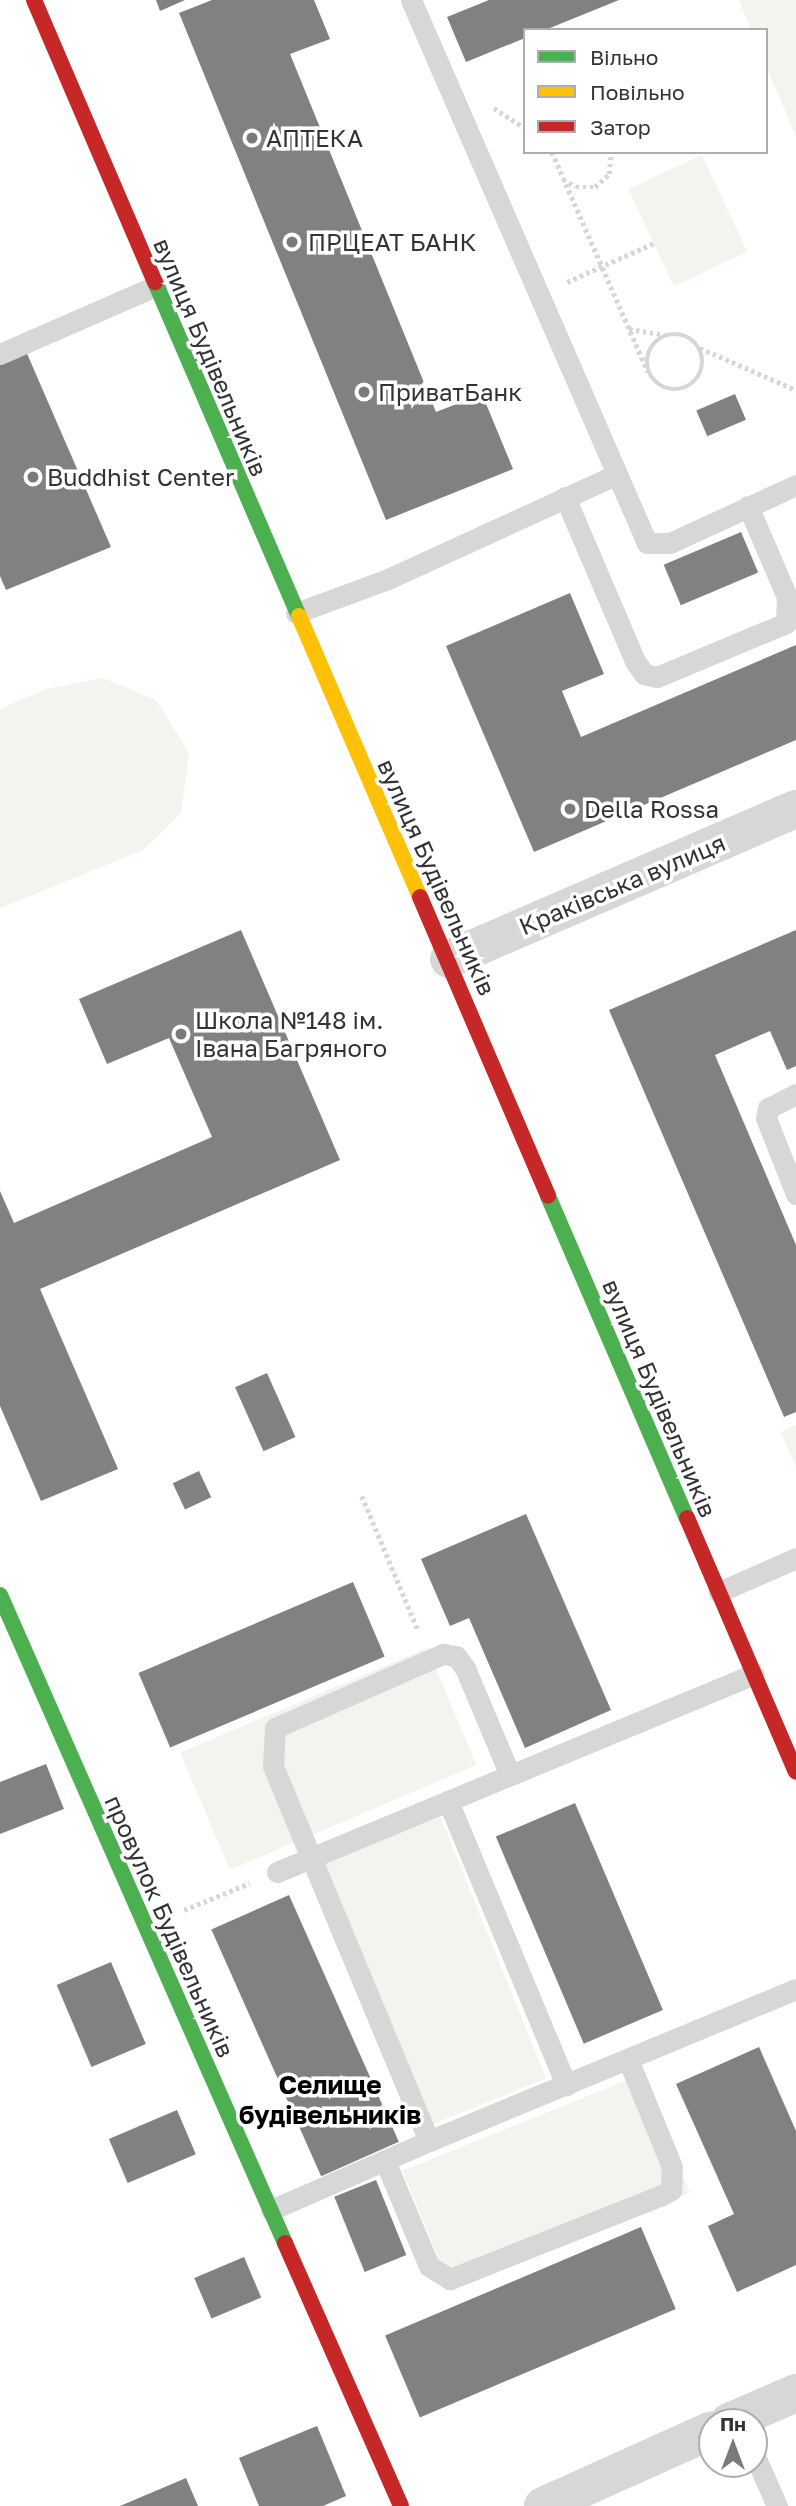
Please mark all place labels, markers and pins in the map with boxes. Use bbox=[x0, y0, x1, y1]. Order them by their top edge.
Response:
place label: АПТЕКА bbox=[266, 124, 363, 152]
marker: АПТЕКА bbox=[244, 130, 260, 146]
place label: ПРЦЕАТ БАНК bbox=[308, 228, 476, 256]
marker: ПРЦЕАТ БАНК bbox=[282, 232, 302, 252]
place label: ПриватБанк bbox=[378, 378, 522, 406]
marker: ПриватБанк bbox=[356, 384, 372, 400]
place label: Buddhist Center bbox=[47, 463, 234, 491]
marker: Buddhist Center bbox=[25, 469, 41, 485]
place label: Della Rossa bbox=[584, 795, 719, 823]
marker: Della Rossa bbox=[562, 801, 578, 817]
place label: Школа №148 ім. Івана Багряного bbox=[195, 1006, 387, 1062]
marker: Школа №148 ім. Івана Багряного bbox=[173, 1026, 189, 1042]

